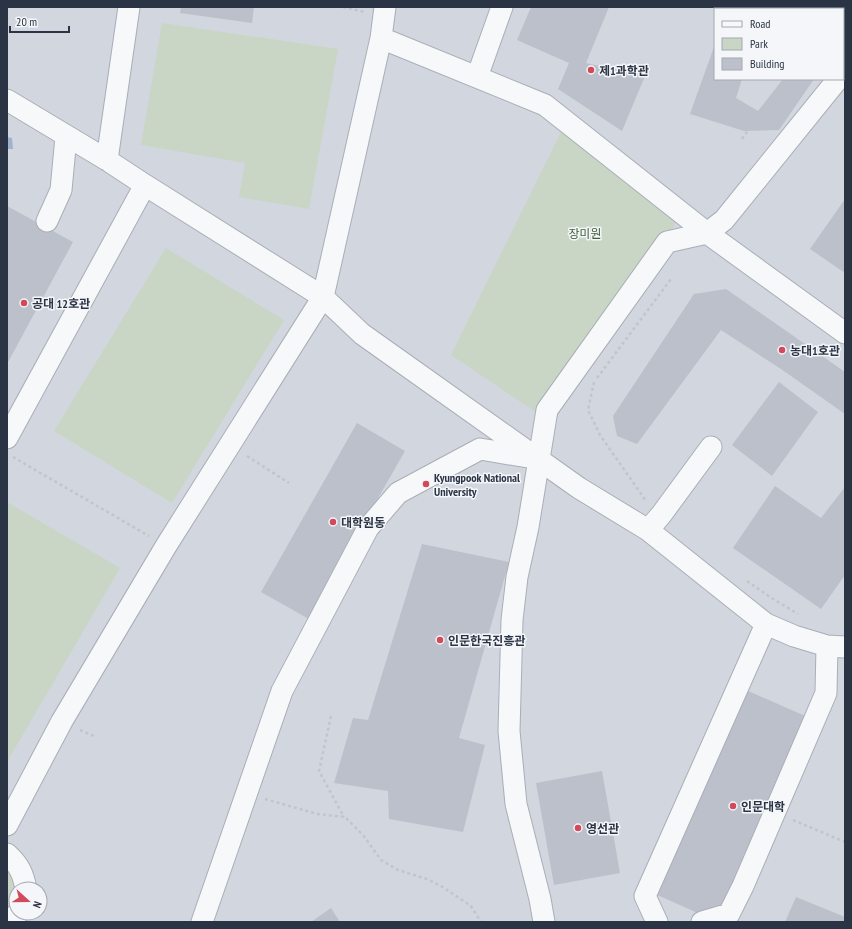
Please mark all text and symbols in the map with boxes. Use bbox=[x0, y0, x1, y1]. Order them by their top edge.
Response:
scale bar bbox=[10, 8, 69, 34]
legend bbox=[714, 8, 844, 80]
text: 20 m bbox=[16, 14, 37, 29]
text: Road bbox=[750, 16, 770, 31]
text: Park bbox=[750, 36, 768, 51]
text: Building bbox=[750, 56, 785, 71]
place label: 제1과학관 bbox=[599, 63, 649, 78]
marker: 제1과학관 bbox=[586, 65, 596, 75]
park label: 장미원 bbox=[568, 226, 602, 241]
place label: 공대 12호관 bbox=[32, 296, 90, 311]
marker: 공대 12호관 bbox=[19, 298, 29, 308]
place label: 농대1호관 bbox=[790, 343, 840, 358]
marker: 농대1호관 bbox=[777, 345, 787, 355]
place label: Kyungpook National University bbox=[434, 470, 520, 499]
marker: Kyungpook National University bbox=[421, 479, 431, 489]
place label: 대학원동 bbox=[341, 515, 385, 530]
marker: 대학원동 bbox=[328, 517, 338, 527]
place label: 인문한국진흥관 bbox=[448, 633, 525, 648]
marker: 인문한국진흥관 bbox=[435, 635, 445, 645]
place label: 인문대학 bbox=[741, 799, 785, 814]
marker: 인문대학 bbox=[728, 801, 738, 811]
place label: 영선관 bbox=[586, 821, 619, 836]
marker: 영선관 bbox=[573, 823, 583, 833]
north arrow bbox=[8, 881, 48, 921]
text: N bbox=[30, 899, 45, 910]

